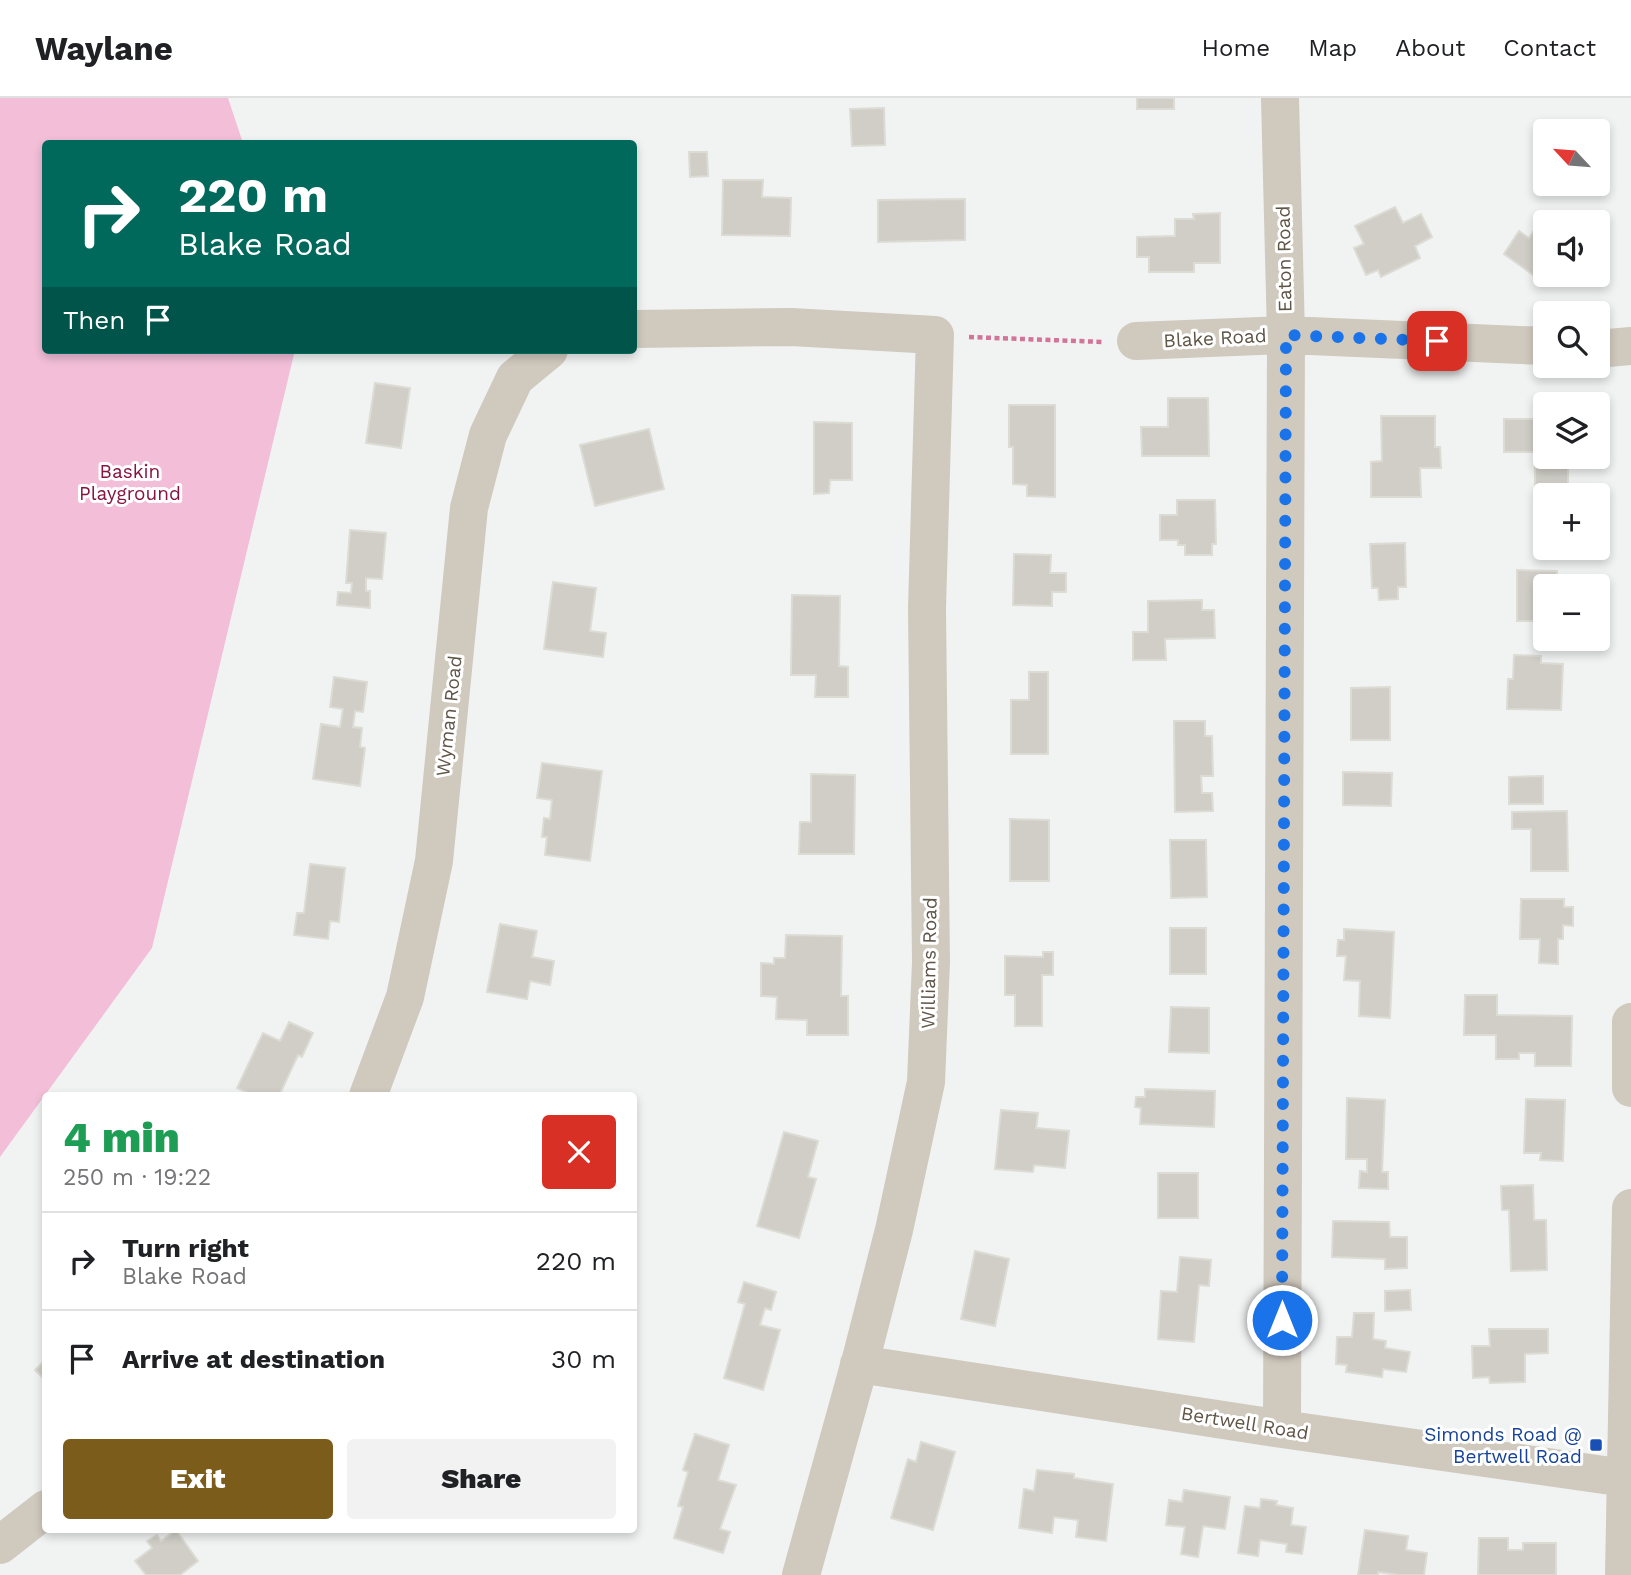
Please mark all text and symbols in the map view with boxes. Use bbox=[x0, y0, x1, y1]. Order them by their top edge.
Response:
text: Waylane bbox=[35, 29, 173, 68]
text: Home bbox=[1202, 34, 1270, 62]
text: Map bbox=[1308, 34, 1357, 62]
text: About bbox=[1395, 34, 1465, 62]
text: Contact bbox=[1503, 34, 1596, 62]
north arrow bbox=[1533, 119, 1610, 196]
map controls bbox=[1533, 119, 1610, 651]
text: 220 m bbox=[178, 166, 328, 224]
icon: right bbox=[63, 168, 154, 259]
street label: Eaton Road bbox=[1272, 206, 1296, 312]
button: sound bbox=[1533, 210, 1610, 287]
text: Blake Road bbox=[178, 225, 352, 263]
icon: arrive bbox=[139, 301, 177, 339]
button: search bbox=[1533, 301, 1610, 378]
text: Then bbox=[63, 305, 125, 335]
pin bbox=[1407, 311, 1467, 371]
icon: arrive bbox=[1418, 322, 1456, 360]
street label: Blake Road bbox=[1163, 324, 1267, 352]
button: layers bbox=[1533, 392, 1610, 469]
park label: Baskin Playground bbox=[79, 460, 181, 505]
button: + bbox=[1533, 483, 1610, 560]
button: − bbox=[1533, 574, 1610, 651]
street label: Wyman Road bbox=[431, 654, 467, 778]
street label: Williams Road bbox=[916, 897, 942, 1029]
text: 4 min bbox=[63, 1113, 180, 1162]
button: close bbox=[542, 1115, 616, 1189]
text: 250 m · 19:22 bbox=[63, 1164, 211, 1191]
text: Turn right bbox=[122, 1233, 249, 1263]
icon: right bbox=[63, 1242, 101, 1280]
text: 220 m bbox=[536, 1246, 616, 1276]
text: Blake Road bbox=[122, 1263, 247, 1290]
position arrow bbox=[1245, 1283, 1319, 1357]
icon: arrive bbox=[63, 1340, 101, 1378]
text: Arrive at destination bbox=[122, 1344, 385, 1374]
text: 30 m bbox=[551, 1344, 616, 1374]
street label: Bertwell Road bbox=[1180, 1402, 1310, 1444]
place label: Simonds Road @ Bertwell Road bbox=[1424, 1423, 1582, 1468]
marker: Simonds Road @ Bertwell Road bbox=[1588, 1437, 1604, 1453]
button: Exit bbox=[63, 1439, 333, 1519]
button: Share bbox=[347, 1439, 616, 1519]

